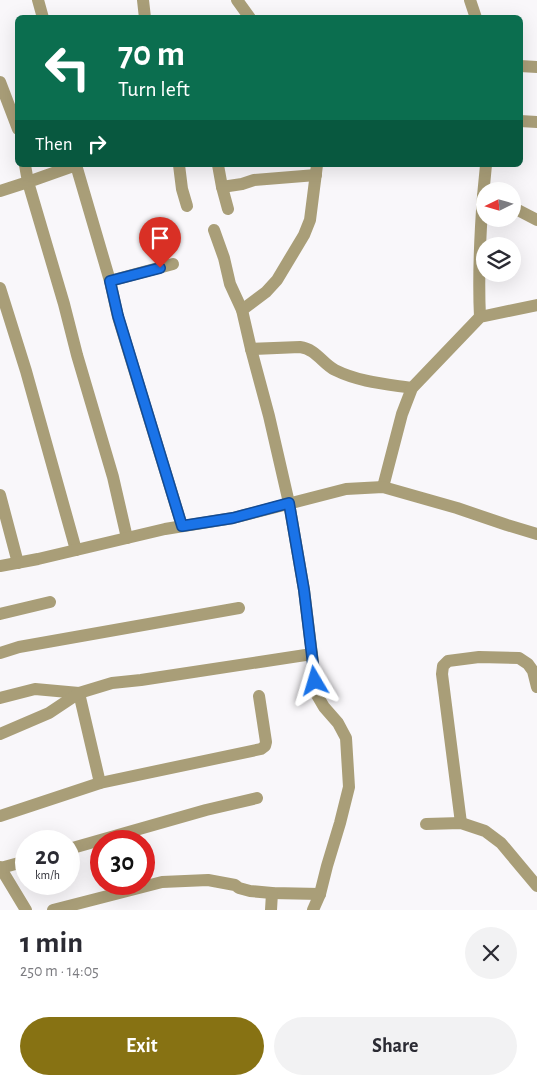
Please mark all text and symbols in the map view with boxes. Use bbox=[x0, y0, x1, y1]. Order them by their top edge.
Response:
icon: left bbox=[35, 35, 100, 100]
text: 70 m bbox=[118, 37, 185, 72]
text: Turn left bbox=[118, 78, 190, 100]
icon: right bbox=[83, 130, 111, 158]
text: Then bbox=[35, 135, 73, 154]
north arrow bbox=[476, 182, 521, 228]
map controls bbox=[476, 182, 521, 282]
pin bbox=[139, 217, 181, 268]
icon: arrive bbox=[146, 224, 174, 252]
button: layers bbox=[476, 237, 521, 282]
position arrow bbox=[288, 654, 340, 706]
speed limit sign: 30 bbox=[90, 830, 155, 895]
text: 20 bbox=[35, 844, 60, 869]
text: km/h bbox=[35, 869, 60, 881]
button: close bbox=[465, 927, 517, 979]
text: 1 min bbox=[20, 928, 83, 958]
text: 250 m · 14:05 bbox=[20, 963, 99, 979]
button: Exit bbox=[20, 1017, 264, 1075]
button: Share bbox=[274, 1017, 517, 1075]

